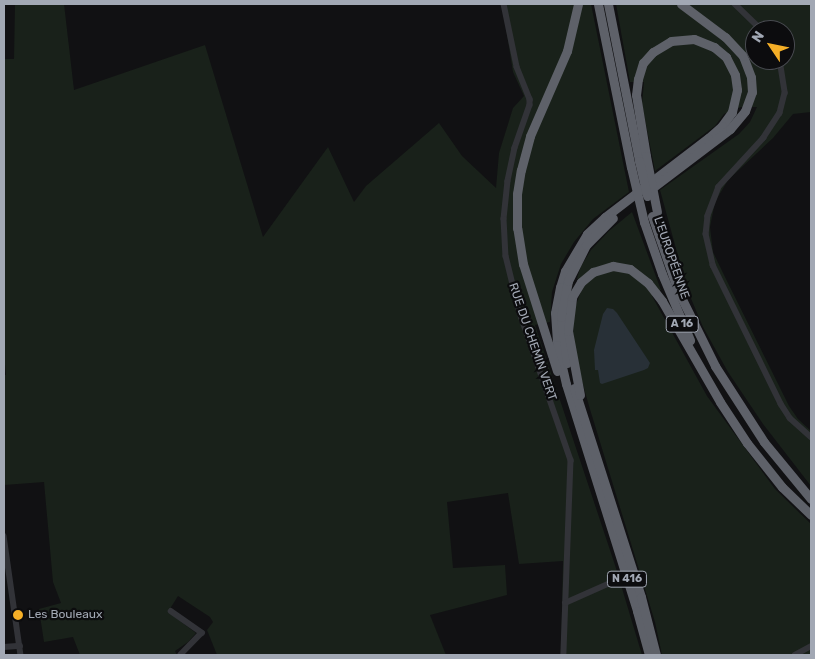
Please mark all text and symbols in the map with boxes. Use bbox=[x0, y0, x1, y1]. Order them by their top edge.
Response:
north arrow bbox=[745, 20, 795, 70]
text: N bbox=[748, 28, 768, 46]
street label: L'EUROPÉENNE bbox=[650, 215, 692, 301]
street label: RUE DU CHEMIN VERT bbox=[505, 281, 559, 403]
road number: A 16 bbox=[664, 316, 700, 332]
road number: N 416 bbox=[606, 570, 648, 588]
place label: Les Bouleaux bbox=[28, 608, 102, 622]
marker: Les Bouleaux bbox=[12, 609, 24, 621]

